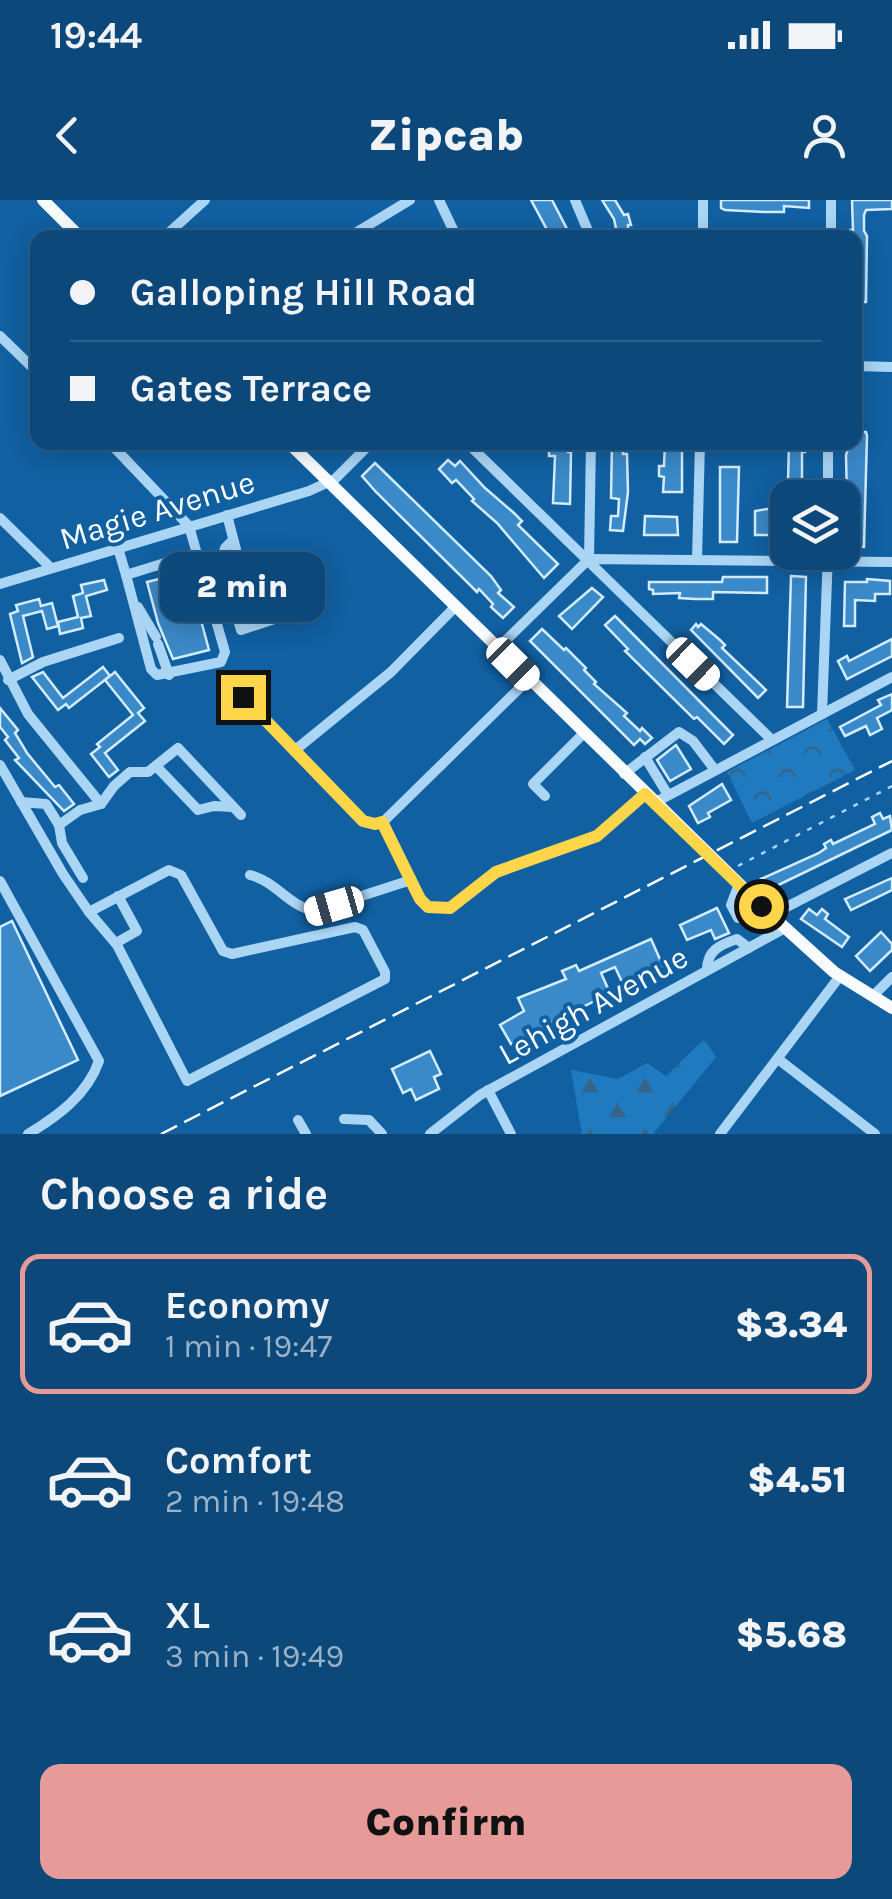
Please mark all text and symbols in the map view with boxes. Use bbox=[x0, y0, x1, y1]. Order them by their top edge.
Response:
text: 19:44 bbox=[50, 13, 142, 58]
icon: back bbox=[40, 108, 95, 163]
icon: person bbox=[797, 108, 852, 163]
text: Zipcab bbox=[368, 109, 524, 161]
text: Galloping Hill Road bbox=[130, 270, 477, 315]
text: Gates Terrace bbox=[130, 366, 372, 411]
street label: Magie Avenue bbox=[55, 463, 259, 558]
map controls bbox=[770, 480, 860, 570]
button: layers bbox=[770, 480, 860, 570]
callout: 2 min bbox=[160, 552, 326, 622]
text: 2 min bbox=[197, 568, 288, 605]
car bbox=[481, 632, 545, 696]
car bbox=[661, 632, 725, 696]
route end bbox=[221, 675, 266, 720]
car bbox=[301, 883, 367, 929]
route start bbox=[739, 884, 784, 929]
street label: Lehigh Avenue bbox=[492, 938, 694, 1073]
text: Choose a ride bbox=[40, 1168, 328, 1220]
icon: car bbox=[45, 1279, 135, 1369]
text: Economy bbox=[165, 1283, 329, 1328]
text: $3.34 bbox=[735, 1302, 847, 1347]
text: 1 min · 19:47 bbox=[165, 1328, 332, 1365]
icon: car bbox=[45, 1434, 135, 1524]
text: Comfort bbox=[165, 1438, 312, 1483]
text: $4.51 bbox=[747, 1457, 847, 1502]
text: 2 min · 19:48 bbox=[165, 1483, 345, 1520]
icon: car bbox=[45, 1589, 135, 1679]
text: XL bbox=[165, 1593, 210, 1638]
text: $5.68 bbox=[736, 1612, 847, 1657]
text: 3 min · 19:49 bbox=[165, 1638, 344, 1675]
button: Confirm bbox=[40, 1764, 852, 1879]

